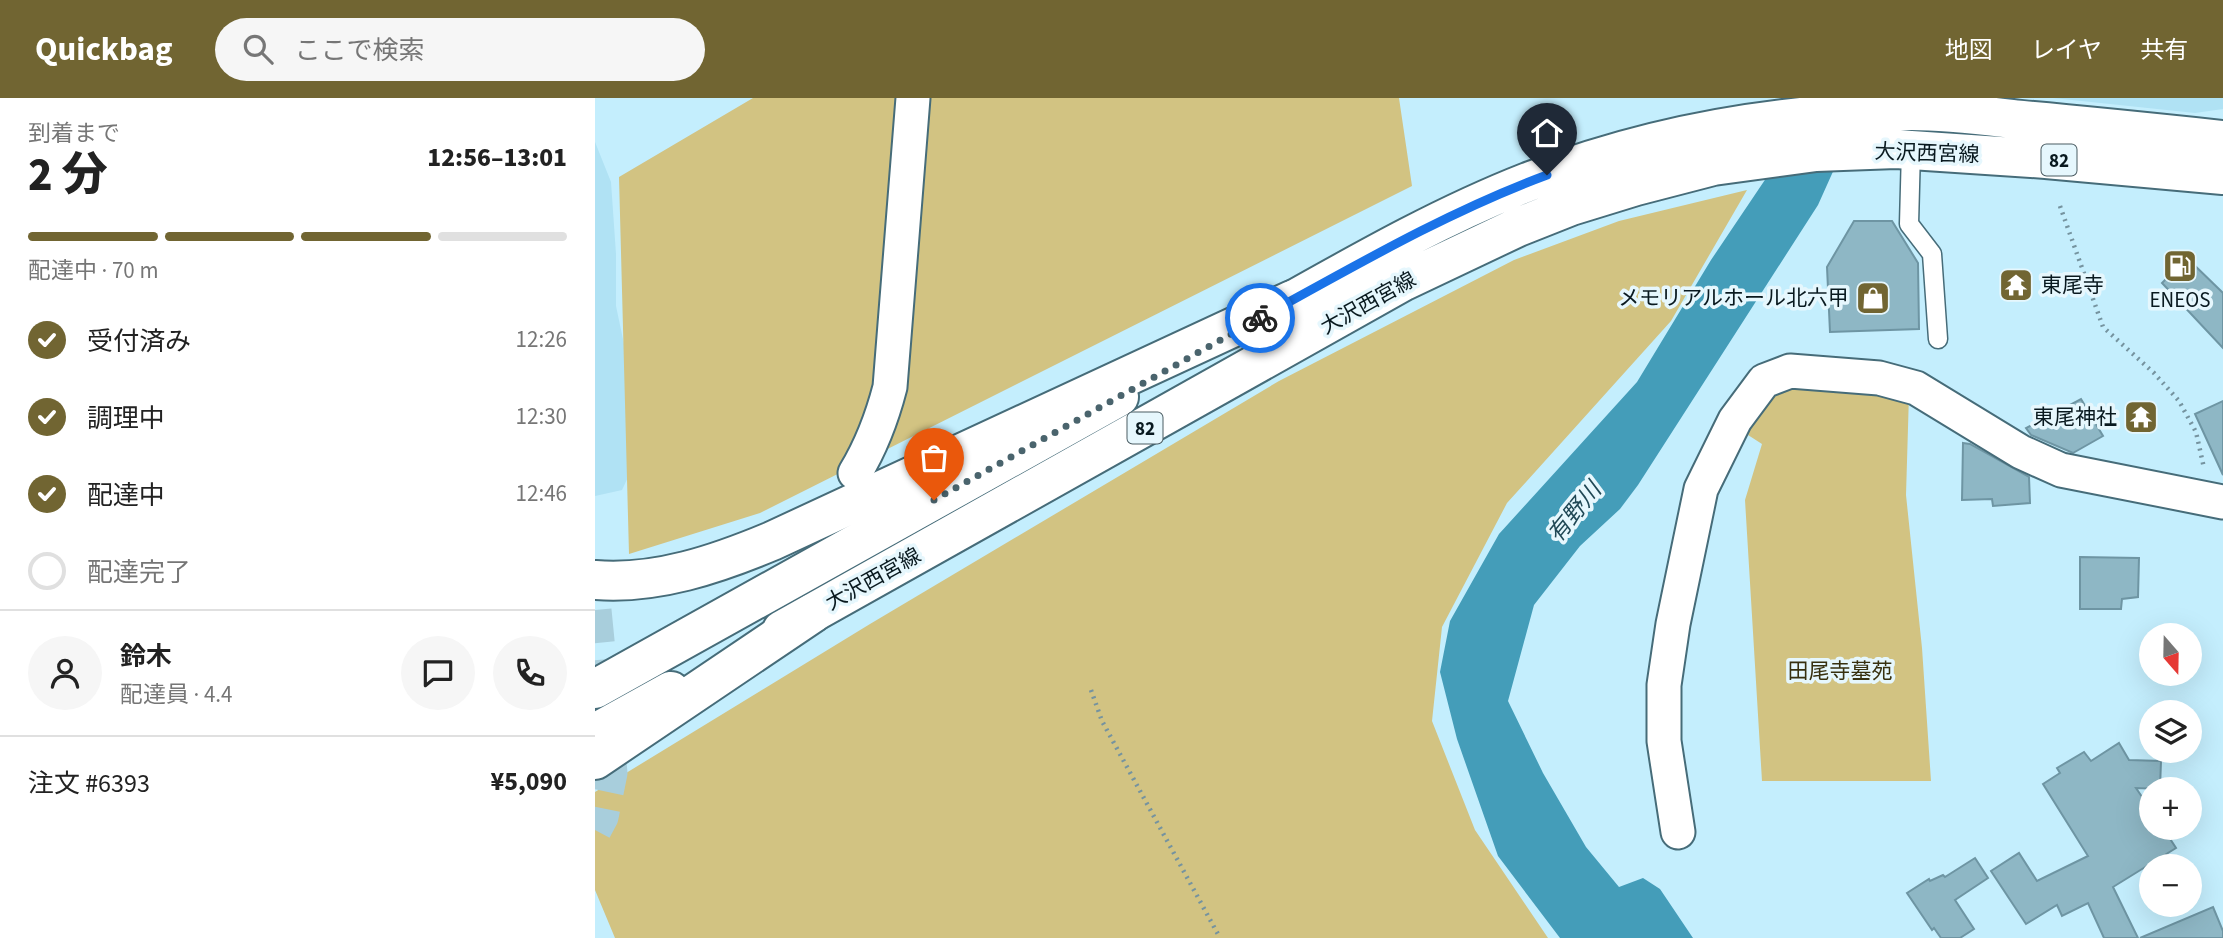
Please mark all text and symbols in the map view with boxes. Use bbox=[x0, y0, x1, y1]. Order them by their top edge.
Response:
search box bbox=[215, 18, 705, 81]
text: Quickbag bbox=[35, 26, 173, 73]
icon: search bbox=[239, 30, 277, 68]
text: ここで検索 bbox=[295, 32, 425, 69]
text: 地図 bbox=[1945, 33, 1993, 68]
text: レイヤ bbox=[2031, 33, 2102, 68]
text: 共有 bbox=[2140, 33, 2188, 68]
pin bbox=[1517, 103, 1577, 175]
icon: home bbox=[1528, 114, 1566, 152]
text: 到着まで bbox=[28, 117, 120, 150]
street label: 大沢西宮線 bbox=[1874, 136, 1980, 170]
text: 12:56–13:01 bbox=[427, 139, 567, 176]
text: 2 分 bbox=[28, 143, 108, 208]
road number: 82 bbox=[2041, 144, 2077, 176]
fuel station icon: ENEOS bbox=[2161, 247, 2199, 285]
text: 配達中 · 70 m bbox=[28, 254, 158, 287]
street label: 大沢西宮線 bbox=[1315, 264, 1421, 342]
temple icon: 東尾寺 bbox=[1997, 266, 2035, 304]
place label: 東尾寺 bbox=[2041, 270, 2104, 300]
shop icon: メモリアルホール北六甲 bbox=[1854, 279, 1892, 317]
courier bbox=[1225, 283, 1295, 353]
place label: メモリアルホール北六甲 bbox=[1618, 283, 1849, 313]
place label: ENEOS bbox=[2150, 285, 2210, 315]
icon: bike bbox=[1241, 299, 1279, 337]
icon: check bbox=[28, 321, 66, 359]
text: 受付済み bbox=[87, 323, 191, 360]
text: 12:26 bbox=[516, 323, 567, 356]
icon: check bbox=[28, 398, 66, 436]
temple icon: 東尾神社 bbox=[2122, 398, 2160, 436]
text: 調理中 bbox=[87, 400, 165, 437]
text: 12:30 bbox=[516, 400, 567, 433]
place label: 東尾神社 bbox=[2033, 402, 2117, 432]
road number: 82 bbox=[1127, 412, 1163, 444]
pin bbox=[904, 428, 964, 500]
icon: bag bbox=[915, 439, 953, 477]
water label: 有野川 bbox=[1540, 473, 1611, 550]
icon: check bbox=[28, 475, 66, 513]
text: 配達中 bbox=[87, 477, 165, 514]
text: 12:46 bbox=[516, 477, 567, 510]
street label: 大沢西宮線 bbox=[820, 540, 926, 618]
text: 配達完了 bbox=[87, 554, 191, 591]
north arrow bbox=[2139, 623, 2201, 686]
map controls bbox=[2139, 623, 2202, 917]
button: person bbox=[28, 636, 102, 710]
button: chat bbox=[401, 636, 475, 710]
button: phone bbox=[493, 636, 567, 710]
text: 鈴木 bbox=[120, 638, 172, 675]
park label: 田尾寺墓苑 bbox=[1788, 656, 1893, 686]
text: 配達員 · 4.4 bbox=[120, 678, 233, 711]
button: layers bbox=[2139, 700, 2202, 763]
text: ¥5,090 bbox=[491, 763, 567, 800]
text: 注文 #6393 bbox=[28, 765, 150, 802]
button: + bbox=[2139, 777, 2202, 840]
button: − bbox=[2139, 854, 2202, 917]

